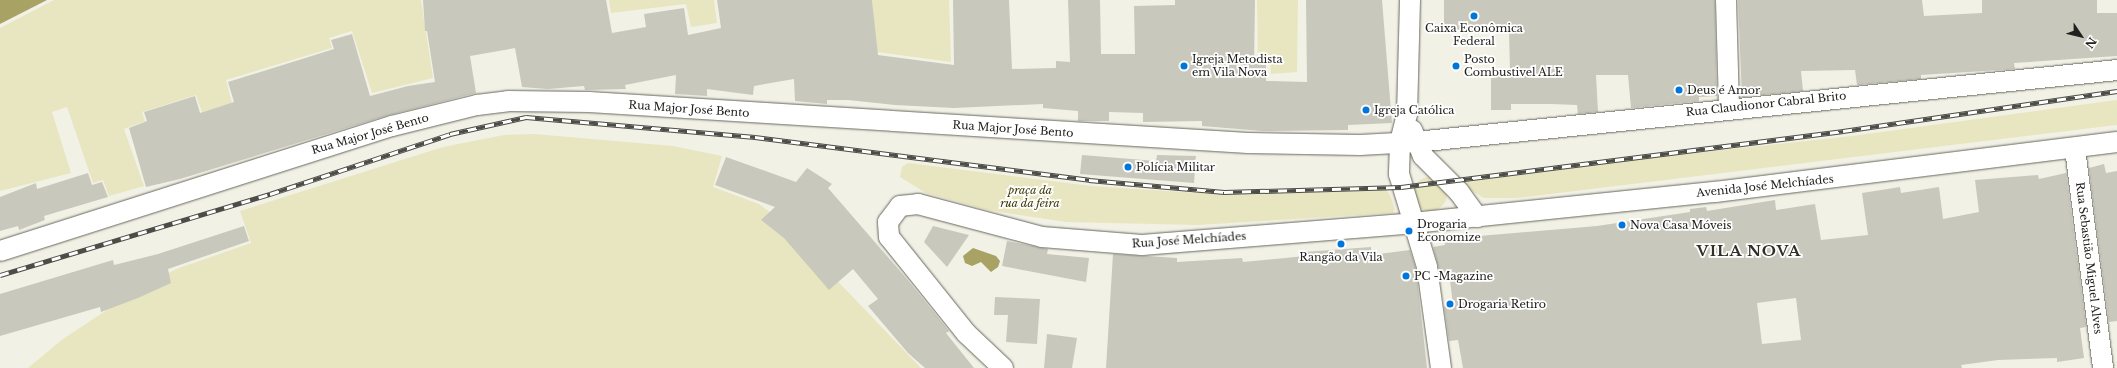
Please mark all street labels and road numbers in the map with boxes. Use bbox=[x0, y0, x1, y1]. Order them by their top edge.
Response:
street label: Rua Claudionor Cabral Brito bbox=[1685, 89, 1847, 119]
street label: Rua Major José Bento bbox=[628, 98, 750, 120]
street label: Rua Major José Bento bbox=[310, 111, 430, 157]
street label: Rua Major José Bento bbox=[952, 118, 1074, 140]
street label: Avenida José Melchíades bbox=[1696, 172, 1834, 200]
street label: Rua Sebastião Miguel Alves bbox=[2073, 181, 2105, 335]
street label: Rua José Melchíades bbox=[1131, 229, 1247, 251]

